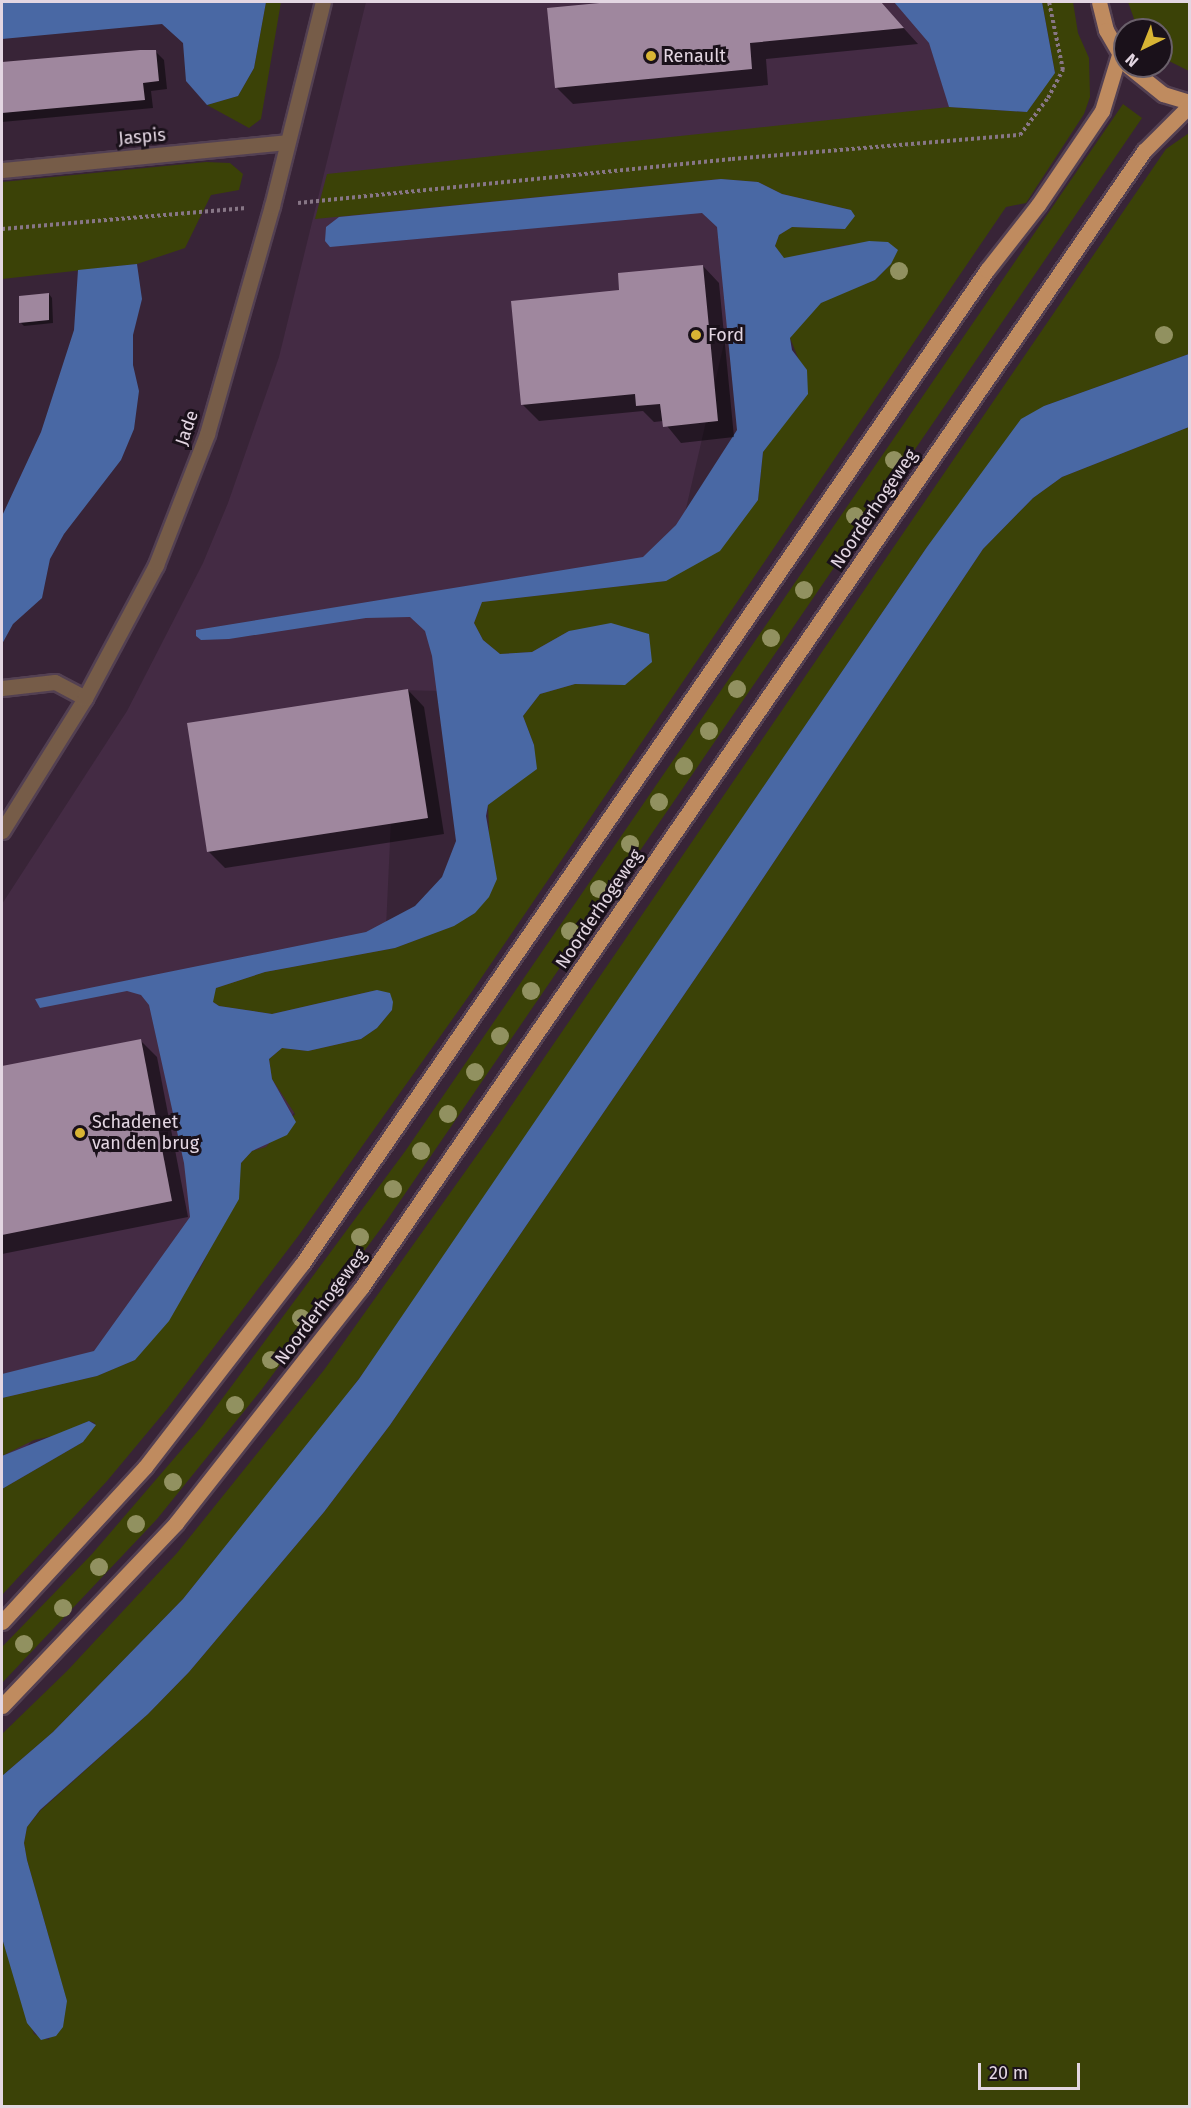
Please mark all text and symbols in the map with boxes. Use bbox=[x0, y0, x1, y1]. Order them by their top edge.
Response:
north arrow bbox=[1113, 18, 1173, 78]
place label: Renault bbox=[663, 45, 726, 67]
marker: Renault bbox=[644, 49, 658, 63]
text: N bbox=[1121, 50, 1142, 71]
street label: Jaspis bbox=[117, 124, 167, 150]
place label: Ford bbox=[708, 324, 744, 346]
marker: Ford bbox=[689, 328, 703, 342]
street label: Jade bbox=[171, 408, 203, 448]
street label: Noorderhogeweg bbox=[826, 445, 922, 573]
street label: Noorderhogeweg bbox=[551, 845, 647, 973]
place label: Schadenet van den brug bbox=[92, 1112, 199, 1154]
marker: Schadenet van den brug bbox=[73, 1126, 87, 1140]
street label: Noorderhogeweg bbox=[270, 1245, 372, 1369]
scale bar bbox=[981, 2051, 1083, 2089]
text: 20 m bbox=[989, 2062, 1028, 2084]

